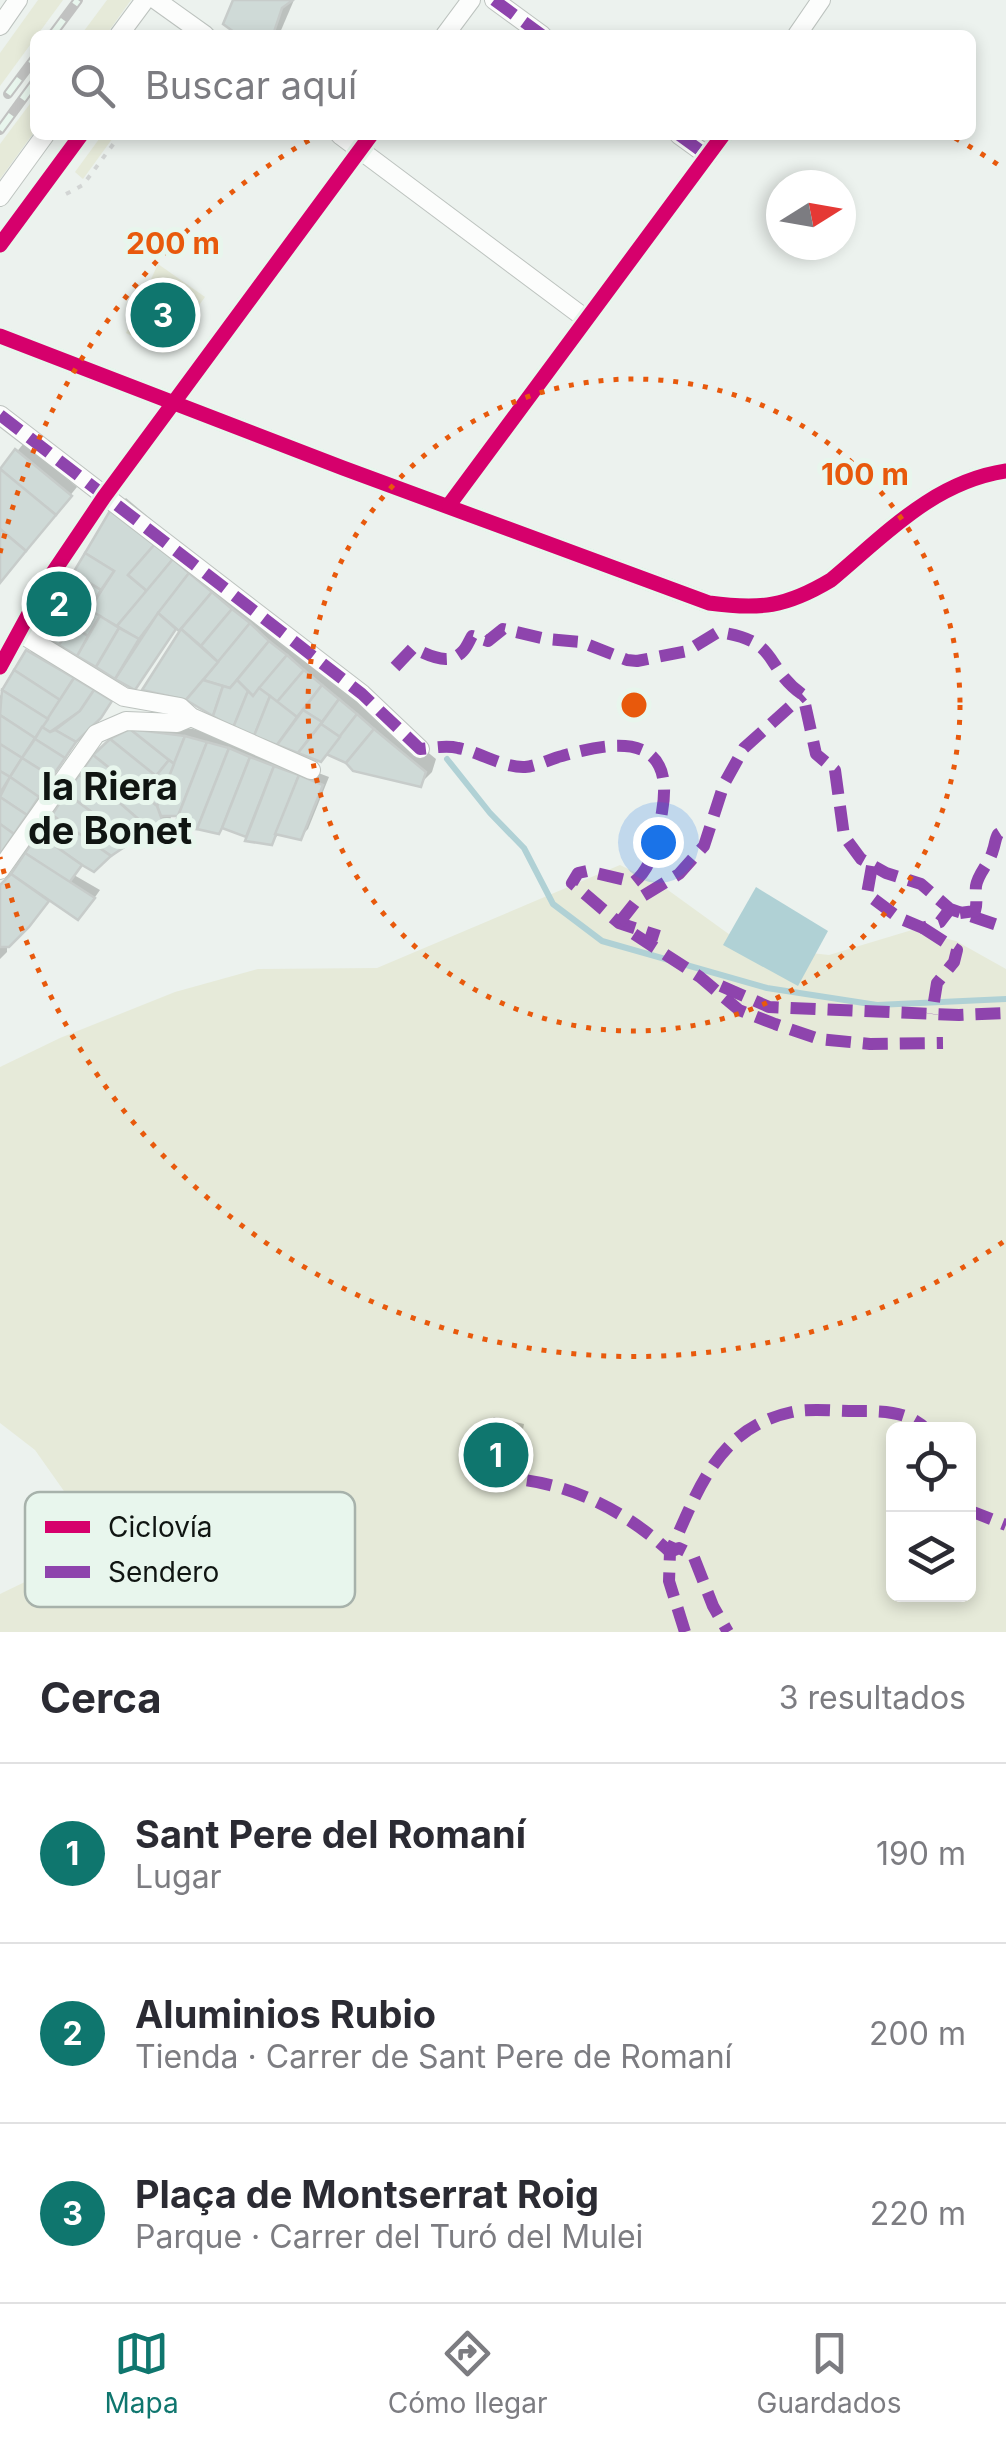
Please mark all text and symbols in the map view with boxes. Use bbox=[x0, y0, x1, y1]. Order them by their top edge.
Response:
search box bbox=[30, 30, 976, 140]
icon: search bbox=[65, 58, 120, 113]
text: Buscar aquí bbox=[145, 62, 357, 108]
north arrow bbox=[766, 170, 856, 260]
text: 200 m bbox=[126, 225, 220, 261]
pin: 3 bbox=[130, 278, 196, 352]
text: 100 m bbox=[821, 456, 909, 492]
pin: 2 bbox=[27, 566, 92, 642]
centre of rings bbox=[616, 687, 652, 723]
district label: la Riera de Bonet bbox=[28, 763, 192, 853]
your location bbox=[633, 817, 684, 868]
pin: 1 bbox=[464, 1418, 528, 1492]
map controls bbox=[886, 1422, 976, 1602]
button: locate bbox=[886, 1422, 976, 1512]
legend bbox=[25, 1492, 355, 1607]
text: Ciclovía bbox=[108, 1510, 213, 1544]
button: layers bbox=[886, 1512, 976, 1602]
text: Sendero bbox=[108, 1555, 219, 1589]
text: Cerca bbox=[40, 1672, 162, 1723]
text: 3 resultados bbox=[779, 1678, 966, 1717]
text: Sant Pere del Romaní bbox=[135, 1811, 526, 1857]
text: 1 bbox=[66, 1834, 79, 1873]
text: 190 m bbox=[876, 1834, 966, 1873]
text: Lugar bbox=[135, 1857, 222, 1896]
text: Aluminios Rubio bbox=[135, 1991, 436, 2037]
text: 2 bbox=[62, 2014, 83, 2053]
text: 200 m bbox=[869, 2014, 966, 2053]
text: Tienda · Carrer de Sant Pere de Romaní bbox=[135, 2037, 732, 2076]
text: Plaça de Montserrat Roig bbox=[135, 2171, 599, 2217]
text: 3 bbox=[62, 2194, 83, 2233]
text: 220 m bbox=[870, 2194, 966, 2233]
text: Parque · Carrer del Turó del Mulei bbox=[135, 2217, 643, 2256]
tab: Mapa bbox=[105, 2326, 179, 2420]
tab: Cómo llegar bbox=[388, 2326, 548, 2420]
tab: Guardados bbox=[757, 2326, 901, 2420]

